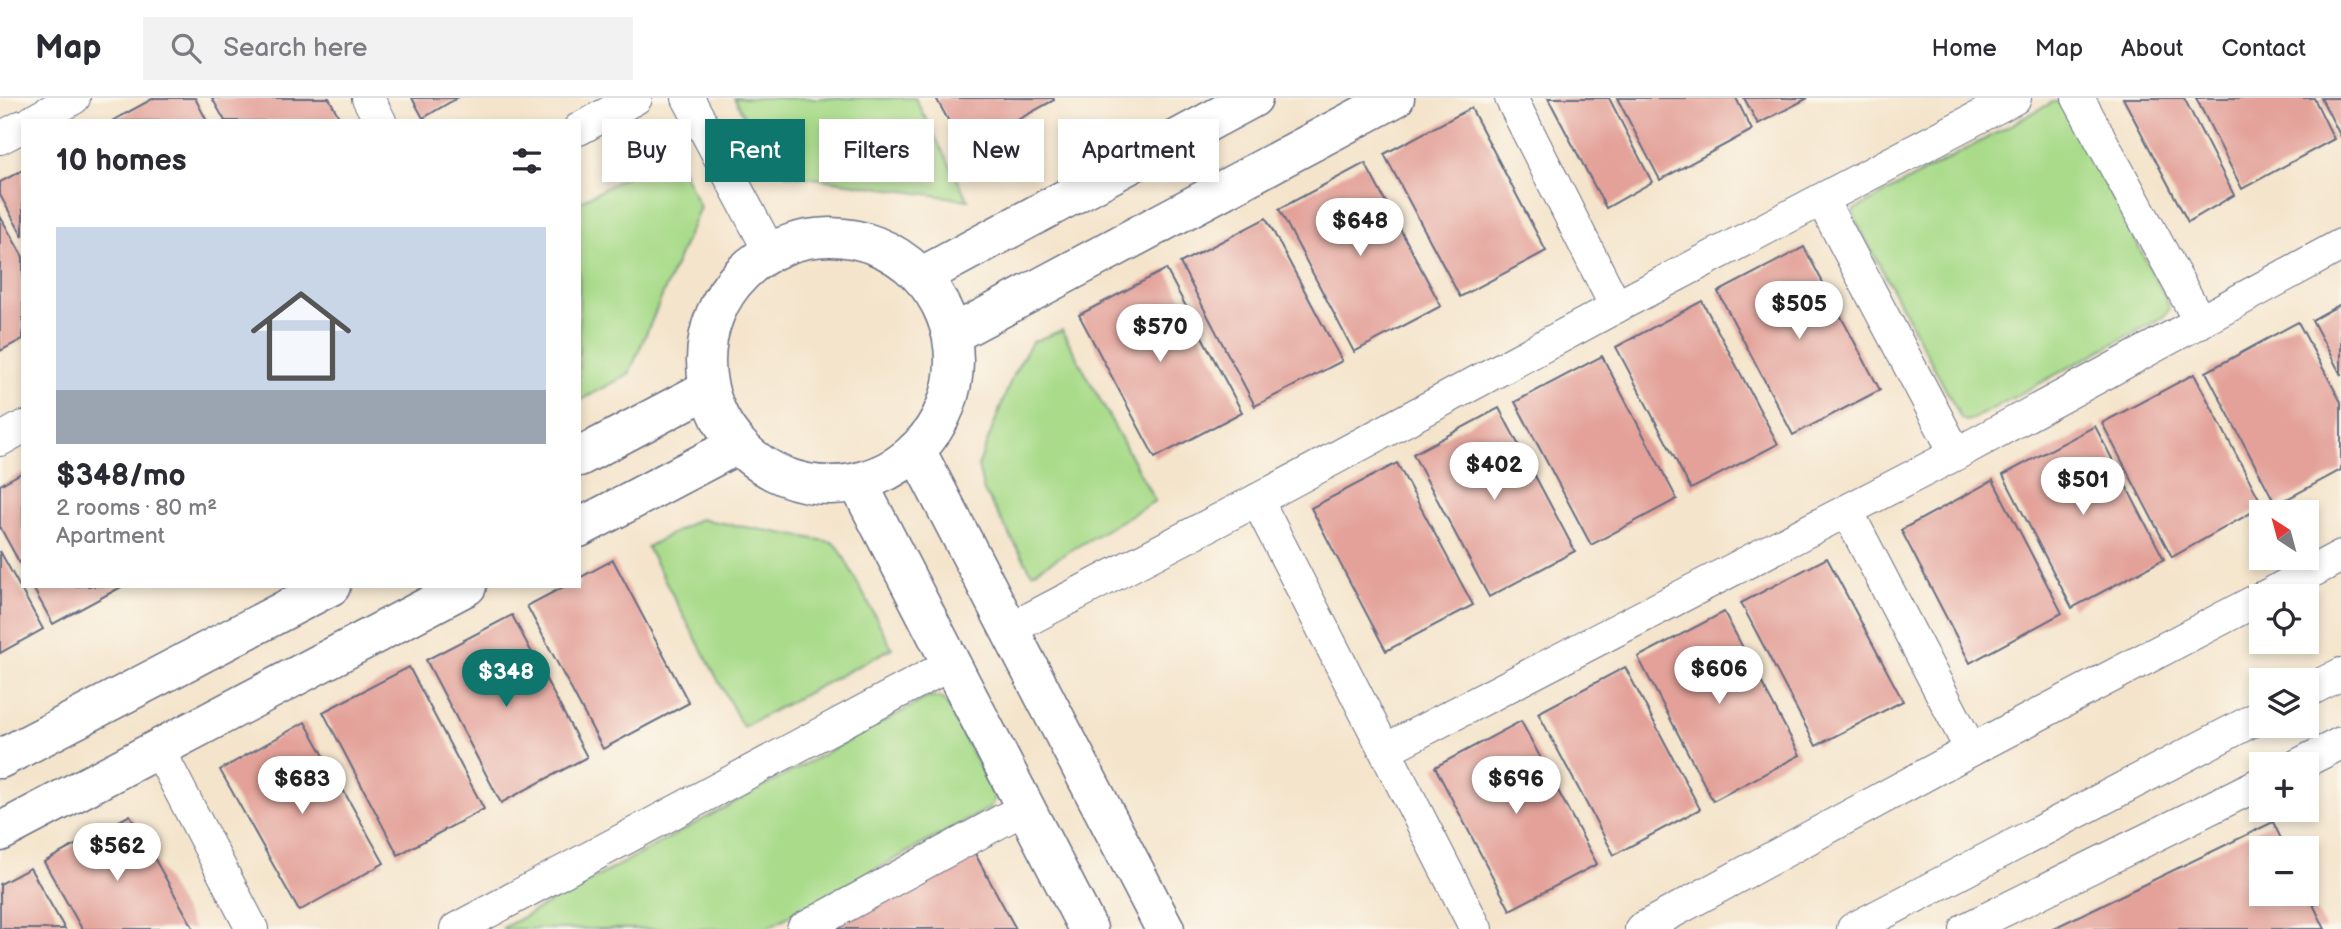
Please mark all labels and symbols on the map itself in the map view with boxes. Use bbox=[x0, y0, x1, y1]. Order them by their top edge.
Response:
pin: $648 bbox=[1319, 198, 1401, 258]
pin: $505 bbox=[1758, 282, 1840, 341]
pin: $570 bbox=[1119, 304, 1201, 364]
pin: $402 bbox=[1453, 442, 1535, 502]
pin: $501 bbox=[2042, 458, 2124, 517]
north arrow bbox=[2249, 500, 2319, 570]
pin: $606 bbox=[1678, 646, 1760, 706]
pin: $348 bbox=[465, 650, 547, 709]
pin: $683 bbox=[261, 756, 343, 816]
pin: $696 bbox=[1475, 756, 1557, 816]
pin: $562 bbox=[76, 824, 158, 883]

